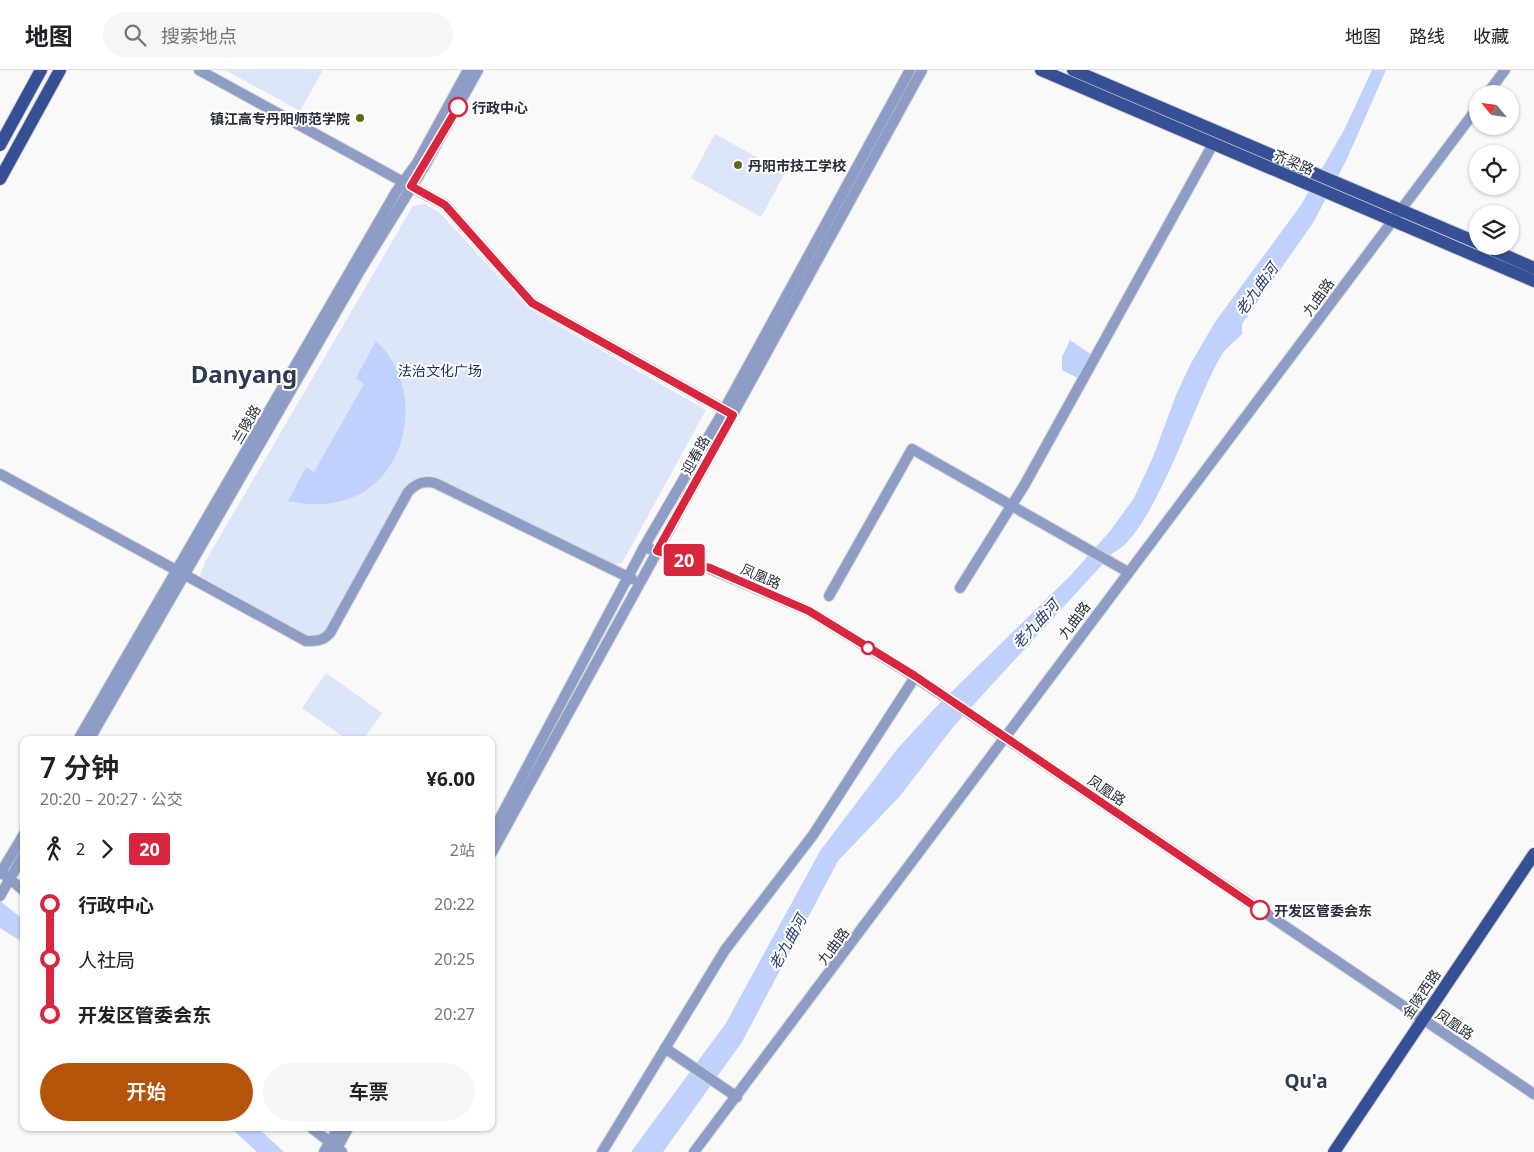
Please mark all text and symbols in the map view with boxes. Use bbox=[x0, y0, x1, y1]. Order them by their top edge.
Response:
search box bbox=[103, 12, 453, 57]
text: 地图 bbox=[25, 19, 73, 52]
icon: search bbox=[121, 21, 149, 49]
text: 搜索地点 bbox=[161, 23, 237, 49]
text: 地图 bbox=[1345, 24, 1381, 48]
text: 路线 bbox=[1409, 24, 1445, 48]
text: 收藏 bbox=[1473, 24, 1509, 48]
north arrow bbox=[1469, 85, 1519, 135]
map controls bbox=[1469, 85, 1519, 255]
marker: 行政中心 bbox=[448, 97, 468, 117]
place label: 行政中心 bbox=[472, 98, 528, 117]
place label: 镇江高专丹阳师范学院 bbox=[210, 109, 350, 128]
marker: 镇江高专丹阳师范学院 bbox=[354, 112, 366, 124]
street label: 齐梁路 bbox=[1271, 145, 1317, 179]
button: locate bbox=[1469, 145, 1519, 195]
place label: 丹阳市技工学校 bbox=[748, 156, 846, 175]
marker: 丹阳市技工学校 bbox=[732, 159, 744, 171]
button: layers bbox=[1469, 205, 1519, 255]
water label: 老九曲河 bbox=[1230, 256, 1283, 319]
street label: 九曲路 bbox=[1298, 274, 1338, 320]
district label: Danyang bbox=[191, 357, 297, 390]
park label: 法治文化广场 bbox=[398, 361, 482, 380]
street label: 兰陵路 bbox=[227, 401, 265, 447]
street label: 迎春路 bbox=[677, 432, 713, 478]
line badge: 20 bbox=[662, 544, 706, 576]
text: 20 bbox=[674, 548, 694, 572]
street label: 凤凰路 bbox=[738, 559, 784, 593]
water label: 老九曲河 bbox=[1007, 593, 1065, 653]
street label: 九曲路 bbox=[1054, 598, 1094, 642]
unlabelled marker bbox=[861, 641, 875, 655]
text: 7 分钟 bbox=[40, 748, 119, 786]
text: ¥6.00 bbox=[426, 766, 475, 792]
street label: 凤凰路 bbox=[1084, 770, 1130, 810]
text: 20:20 – 20:27 · 公交 bbox=[40, 788, 183, 810]
icon: walk bbox=[40, 835, 68, 863]
icon: forward bbox=[93, 835, 121, 863]
text: 20 bbox=[139, 837, 160, 861]
text: 2 bbox=[76, 838, 85, 860]
text: 2站 bbox=[450, 839, 475, 861]
text: 行政中心 bbox=[78, 892, 154, 918]
text: 20:22 bbox=[434, 893, 475, 915]
marker: 开发区管委会东 bbox=[1250, 900, 1270, 920]
place label: 开发区管委会东 bbox=[1274, 901, 1372, 920]
water label: 老九曲河 bbox=[764, 908, 812, 973]
street label: 九曲路 bbox=[813, 924, 853, 968]
text: 人社局 bbox=[78, 947, 135, 973]
text: 20:25 bbox=[434, 948, 475, 970]
street label: 金陵西路 bbox=[1397, 965, 1445, 1023]
text: 开发区管委会东 bbox=[78, 1002, 211, 1028]
text: 20:27 bbox=[434, 1003, 475, 1025]
street label: 凤凰路 bbox=[1432, 1004, 1478, 1044]
button: 开始 bbox=[40, 1063, 253, 1121]
button: 车票 bbox=[263, 1063, 475, 1121]
district label: Qu'a bbox=[1284, 1068, 1328, 1094]

